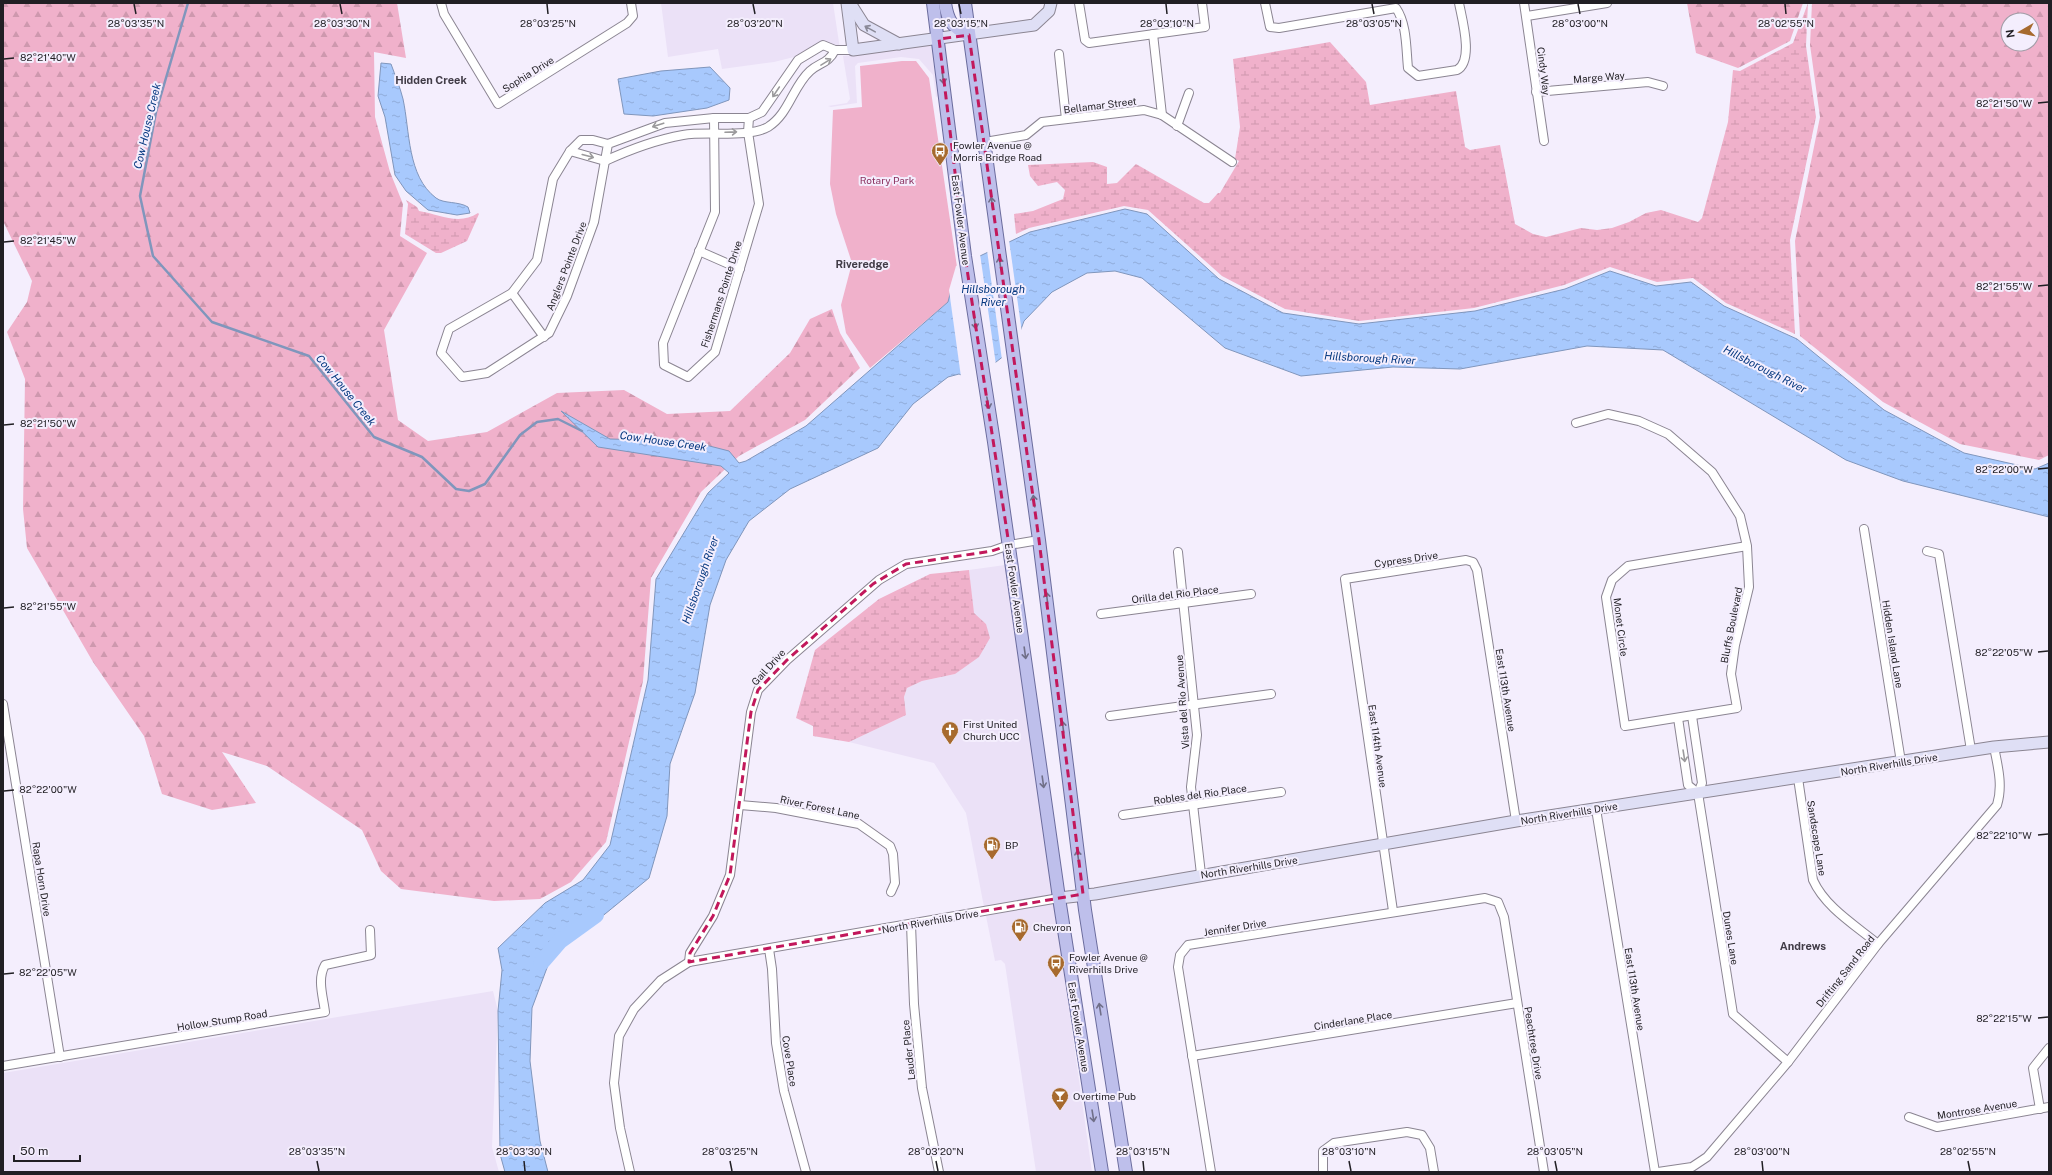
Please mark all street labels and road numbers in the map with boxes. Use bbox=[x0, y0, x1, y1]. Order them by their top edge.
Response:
street label: Cindy Way bbox=[1535, 46, 1553, 96]
street label: Sophia Drive bbox=[500, 53, 556, 95]
street label: Marge Way bbox=[1573, 69, 1626, 85]
street label: Bellamar Street bbox=[1063, 95, 1137, 115]
street label: East Fowler Avenue bbox=[949, 174, 973, 266]
street label: Anglers Pointe Drive bbox=[543, 219, 589, 312]
street label: Fishermans Pointe Drive bbox=[698, 239, 744, 349]
street label: East Fowler Avenue bbox=[1003, 542, 1027, 634]
street label: Cypress Drive bbox=[1373, 549, 1439, 569]
street label: Orilla del Rio Place bbox=[1131, 583, 1220, 605]
street label: Bluffs Boulevard bbox=[1718, 586, 1744, 664]
street label: Monet Circle bbox=[1611, 597, 1631, 657]
street label: Hidden Island Lane bbox=[1880, 599, 1906, 689]
street label: Gail Drive bbox=[749, 646, 788, 688]
street label: East 113th Avenue bbox=[1494, 648, 1519, 733]
street label: Vista del Rio Avenue bbox=[1173, 654, 1191, 750]
street label: East 114th Avenue bbox=[1366, 704, 1390, 789]
street label: North Riverhills Drive bbox=[1840, 750, 1939, 778]
street label: Robles del Rio Place bbox=[1153, 781, 1248, 806]
street label: River Forest Lane bbox=[779, 793, 861, 821]
street label: North Riverhills Drive bbox=[1520, 799, 1619, 827]
street label: Sandscape Lane bbox=[1805, 799, 1829, 877]
street label: Rapa Horn Drive bbox=[30, 841, 54, 917]
street label: North Riverhills Drive bbox=[1200, 853, 1299, 881]
street label: North Riverhills Drive bbox=[881, 907, 980, 935]
street label: Dunes Lane bbox=[1721, 910, 1741, 966]
street label: Jennifer Drive bbox=[1203, 916, 1268, 938]
street label: Drifting Sand Road bbox=[1813, 933, 1877, 1009]
street label: East 113th Avenue bbox=[1623, 947, 1648, 1032]
street label: East Fowler Avenue bbox=[1066, 981, 1092, 1073]
street label: Peachtree Drive bbox=[1522, 1006, 1546, 1081]
street label: Hollow Stump Road bbox=[176, 1007, 268, 1033]
street label: Cinderlane Place bbox=[1313, 1008, 1393, 1032]
street label: Lauder Place bbox=[899, 1019, 917, 1081]
street label: Cove Place bbox=[780, 1035, 800, 1088]
street label: Montrose Avenue bbox=[1936, 1097, 2018, 1121]

